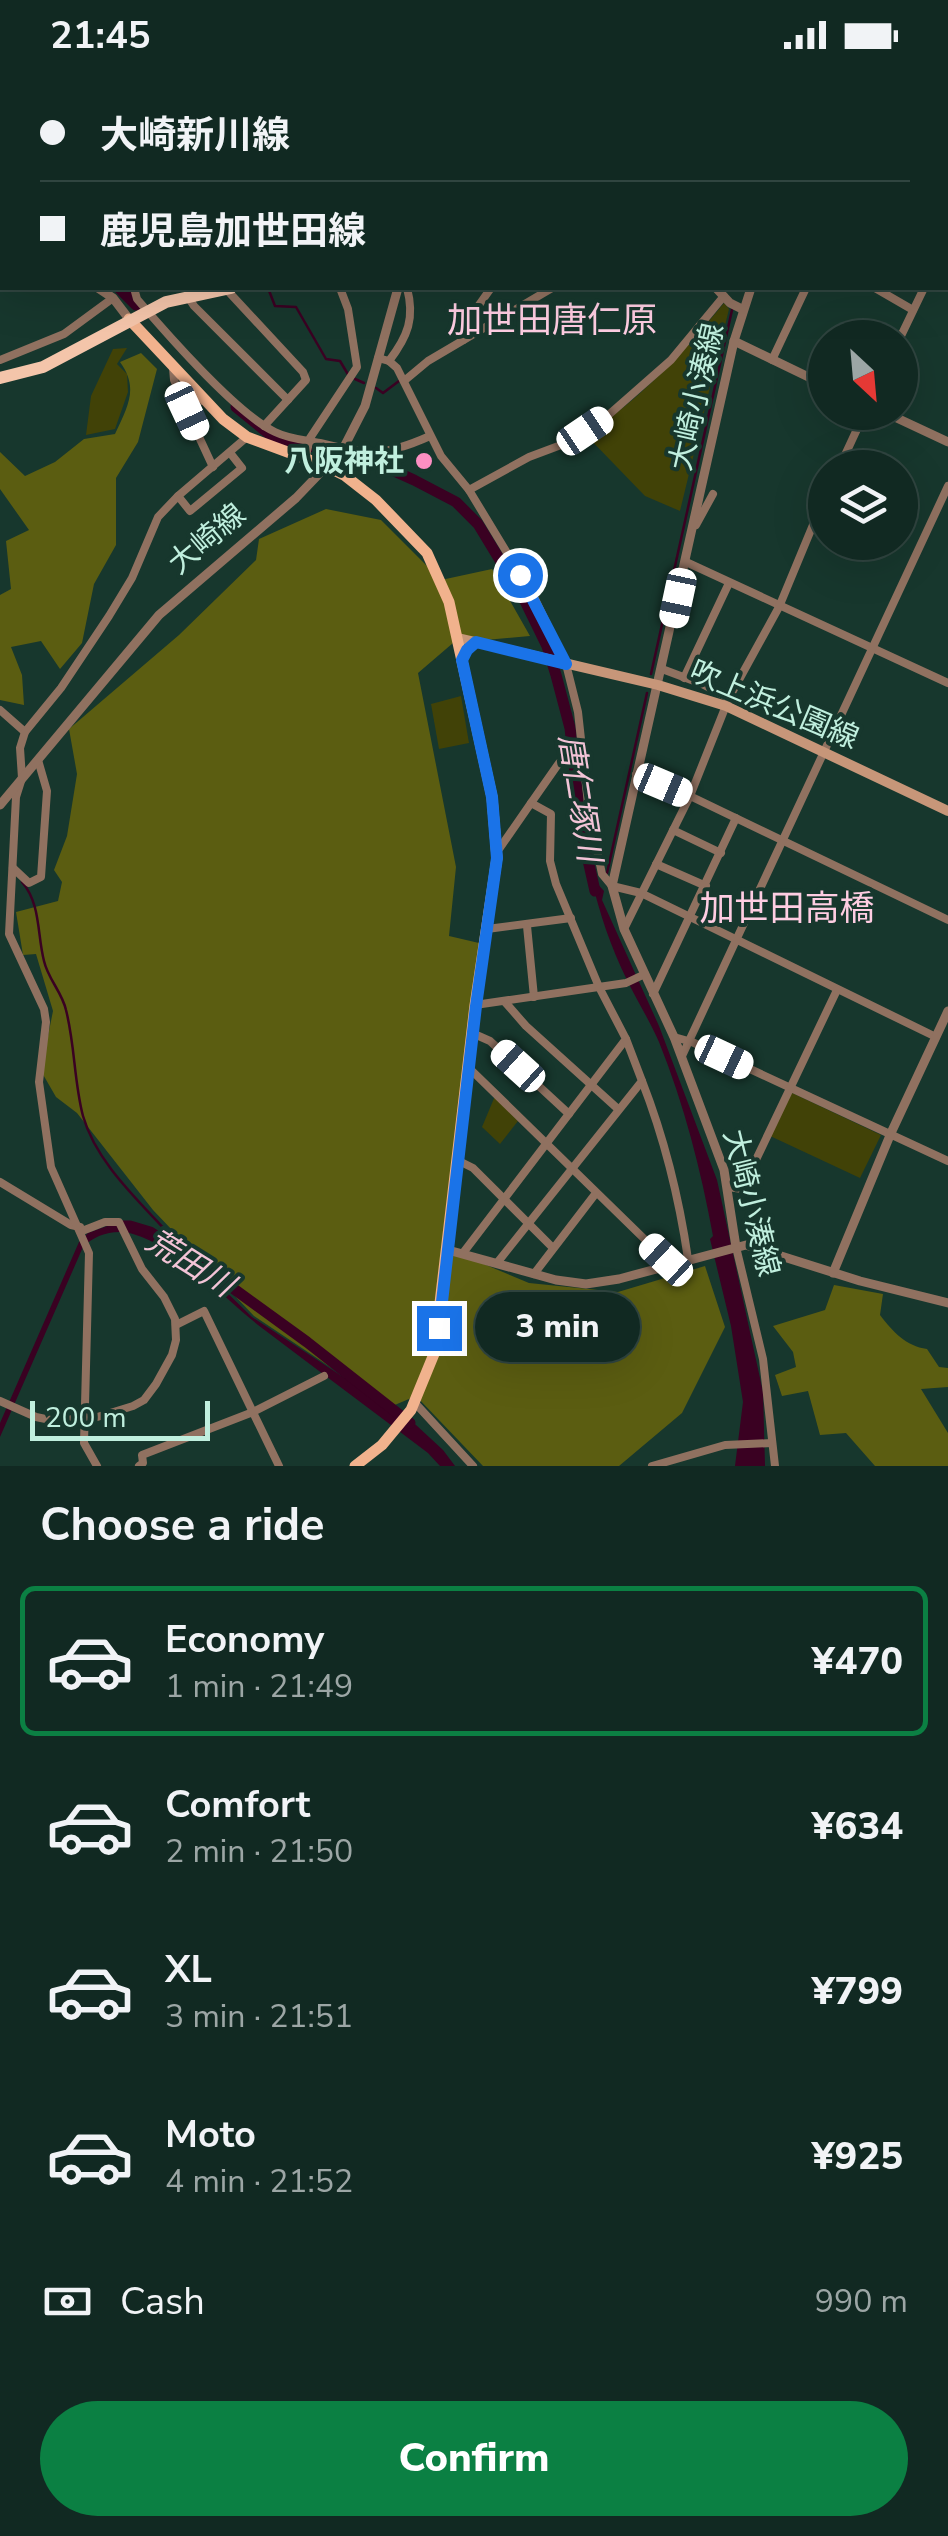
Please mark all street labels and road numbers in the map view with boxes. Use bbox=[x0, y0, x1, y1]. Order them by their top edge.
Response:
street label: 大崎小湊線 bbox=[660, 319, 734, 475]
street label: 大崎線 bbox=[159, 494, 255, 584]
street label: 吹上浜公園線 bbox=[683, 651, 865, 759]
street label: 大崎小湊線 bbox=[713, 1125, 789, 1281]

